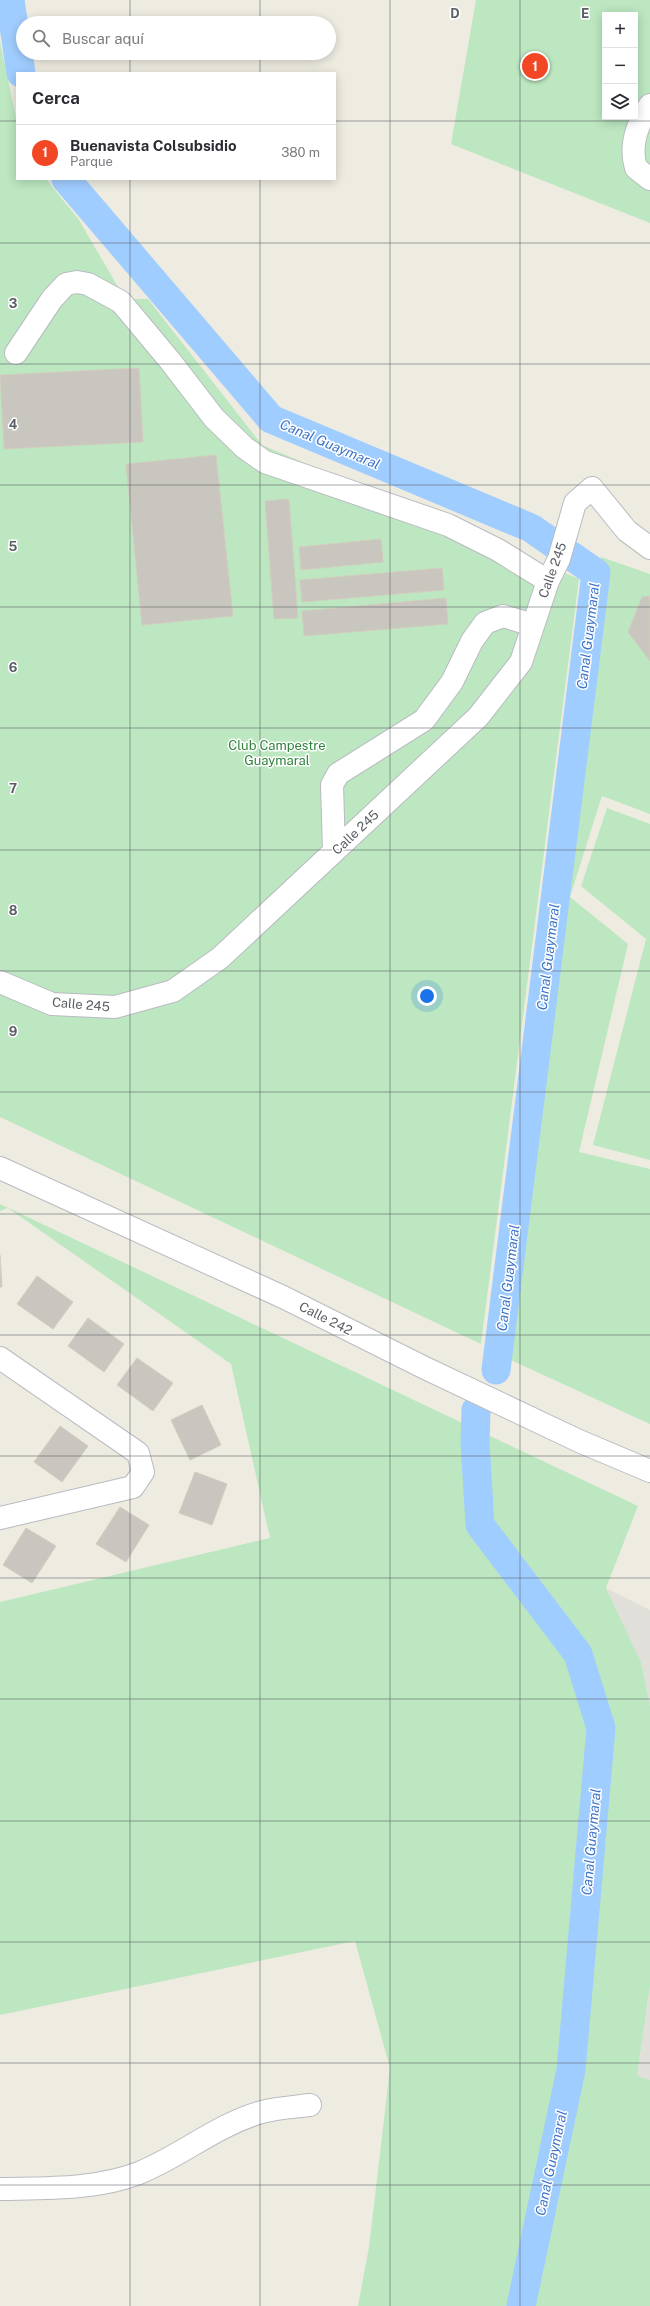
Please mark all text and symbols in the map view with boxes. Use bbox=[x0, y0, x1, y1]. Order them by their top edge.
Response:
text: D bbox=[450, 6, 460, 21]
text: E bbox=[581, 6, 589, 21]
map controls bbox=[602, 12, 638, 120]
button: + bbox=[602, 12, 638, 48]
search box bbox=[16, 16, 336, 60]
icon: search bbox=[30, 27, 52, 49]
text: Buscar aquí bbox=[62, 30, 144, 47]
button: − bbox=[602, 48, 638, 84]
pin: 1 bbox=[522, 51, 548, 81]
button: layers bbox=[602, 84, 638, 120]
text: Cerca bbox=[32, 88, 80, 108]
text: Buenavista Colsubsidio bbox=[70, 137, 237, 154]
text: 1 bbox=[42, 145, 48, 160]
text: 380 m bbox=[281, 145, 320, 160]
text: Parque bbox=[70, 154, 113, 169]
text: 3 bbox=[9, 296, 18, 311]
water label: Canal Guaymaral bbox=[277, 416, 383, 472]
text: 4 bbox=[9, 417, 18, 432]
text: 5 bbox=[9, 539, 18, 554]
street label: Calle 245 bbox=[536, 540, 569, 600]
water label: Canal Guaymaral bbox=[574, 582, 602, 690]
text: 6 bbox=[9, 660, 18, 675]
park label: Club Campestre Guaymaral bbox=[228, 738, 326, 768]
text: 7 bbox=[9, 781, 17, 796]
street label: Calle 245 bbox=[329, 807, 382, 858]
text: 8 bbox=[9, 903, 18, 918]
water label: Canal Guaymaral bbox=[534, 903, 562, 1011]
your location bbox=[417, 986, 437, 1006]
street label: Calle 245 bbox=[51, 994, 110, 1014]
text: 9 bbox=[9, 1024, 17, 1039]
water label: Canal Guaymaral bbox=[494, 1224, 522, 1332]
street label: Calle 242 bbox=[297, 1299, 355, 1338]
water label: Canal Guaymaral bbox=[578, 1788, 604, 1896]
water label: Canal Guaymaral bbox=[532, 2109, 570, 2217]

